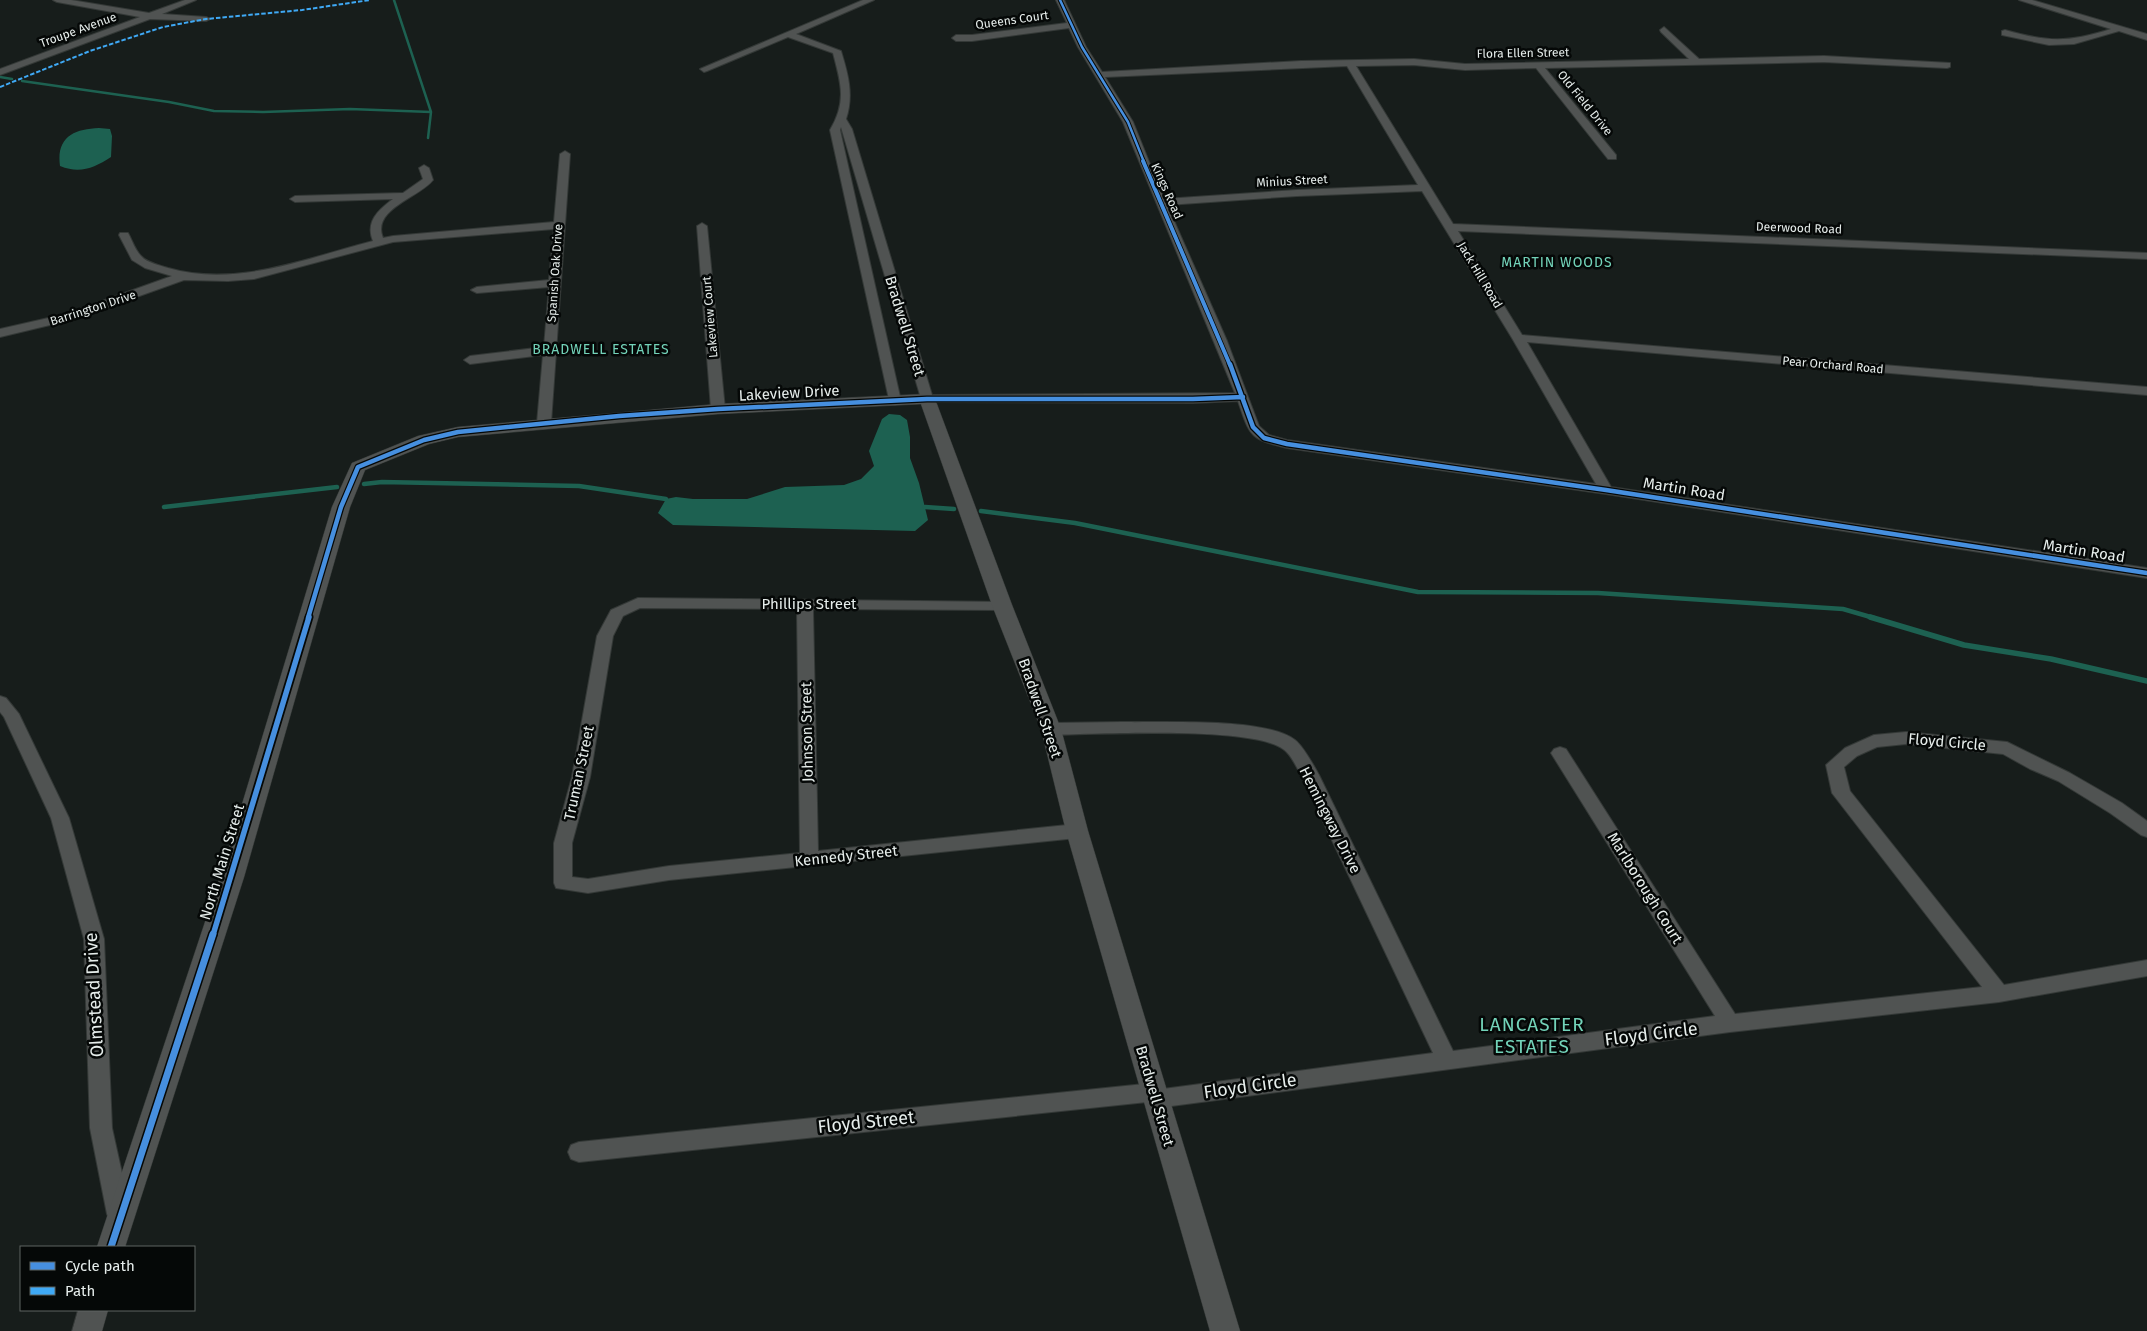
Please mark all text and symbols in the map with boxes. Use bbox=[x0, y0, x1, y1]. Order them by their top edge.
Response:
street label: Queens Court bbox=[975, 8, 1050, 32]
street label: Troupe Avenue bbox=[38, 10, 118, 50]
street label: Flora Ellen Street bbox=[1476, 45, 1570, 61]
street label: Old Field Drive bbox=[1555, 68, 1615, 138]
street label: Kings Road bbox=[1148, 161, 1186, 221]
street label: Minius Street bbox=[1256, 172, 1329, 190]
street label: Deerwood Road bbox=[1756, 220, 1842, 236]
street label: Spanish Oak Drive bbox=[545, 223, 565, 323]
street label: Jack Hill Road bbox=[1455, 239, 1505, 311]
district label: MARTIN WOODS bbox=[1501, 254, 1613, 271]
street label: Bradwell Street bbox=[881, 274, 929, 379]
street label: Lakeview Court bbox=[699, 275, 721, 358]
street label: Barrington Drive bbox=[48, 288, 138, 328]
district label: BRADWELL ESTATES bbox=[532, 341, 670, 358]
street label: Pear Orchard Road bbox=[1782, 354, 1884, 376]
street label: Lakeview Drive bbox=[738, 381, 840, 405]
street label: Martin Road bbox=[1642, 474, 1726, 504]
street label: Martin Road bbox=[2042, 536, 2126, 566]
street label: Phillips Street bbox=[761, 595, 857, 613]
street label: Bradwell Street bbox=[1015, 656, 1066, 761]
street label: Johnson Street bbox=[797, 681, 817, 782]
street label: Truman Street bbox=[560, 723, 598, 822]
street label: Floyd Circle bbox=[1907, 730, 1987, 754]
street label: Hemingway Drive bbox=[1295, 764, 1365, 876]
street label: North Main Street bbox=[196, 801, 248, 922]
street label: Marlborough Court bbox=[1603, 829, 1687, 947]
street label: Kennedy Street bbox=[794, 842, 899, 870]
street label: Olmstead Drive bbox=[80, 932, 108, 1058]
district label: LANCASTER ESTATES bbox=[1479, 1013, 1585, 1058]
street label: Floyd Circle bbox=[1603, 1017, 1699, 1051]
street label: Bradwell Street bbox=[1132, 1044, 1178, 1149]
street label: Floyd Circle bbox=[1202, 1069, 1298, 1103]
street label: Floyd Street bbox=[816, 1106, 916, 1138]
legend bbox=[20, 1246, 195, 1311]
text: Cycle path bbox=[65, 1257, 135, 1275]
text: Path bbox=[65, 1282, 95, 1300]

